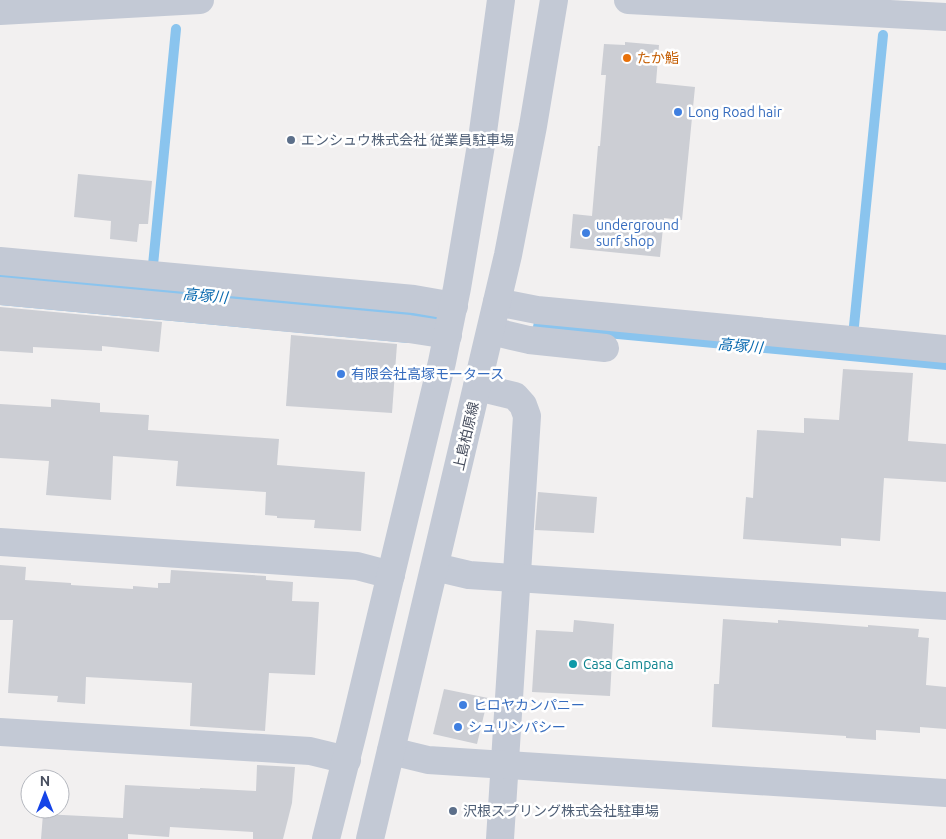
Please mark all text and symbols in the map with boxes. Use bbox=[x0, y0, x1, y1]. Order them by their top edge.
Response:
place label: たか鮨 bbox=[637, 50, 679, 66]
marker: たか鮨 bbox=[621, 52, 633, 64]
place label: Long Road hair bbox=[688, 104, 783, 120]
marker: Long Road hair bbox=[672, 106, 684, 118]
place label: エンシュウ株式会社 従業員駐車場 bbox=[301, 132, 514, 148]
marker: エンシュウ株式会社 従業員駐車場 bbox=[285, 134, 297, 146]
place label: underground surf shop bbox=[596, 217, 679, 249]
marker: underground surf shop bbox=[580, 227, 592, 239]
water label: 高塚川 bbox=[182, 285, 230, 306]
water label: 高塚川 bbox=[717, 335, 765, 356]
place label: 有限会社高塚モータース bbox=[351, 366, 504, 382]
marker: 有限会社高塚モータース bbox=[335, 368, 347, 380]
street label: 上島柏原線 bbox=[450, 400, 482, 472]
place label: Casa Campana bbox=[583, 656, 674, 672]
marker: Casa Campana bbox=[567, 658, 579, 670]
place label: ヒロヤカンパニー bbox=[473, 697, 585, 713]
marker: ヒロヤカンパニー bbox=[457, 699, 469, 711]
place label: シュリンパシー bbox=[468, 719, 566, 735]
marker: シュリンパシー bbox=[452, 721, 464, 733]
north arrow bbox=[20, 769, 70, 819]
text: N bbox=[40, 773, 50, 789]
place label: 沢根スプリング株式会社駐車場 bbox=[463, 803, 659, 819]
marker: 沢根スプリング株式会社駐車場 bbox=[447, 805, 459, 817]

